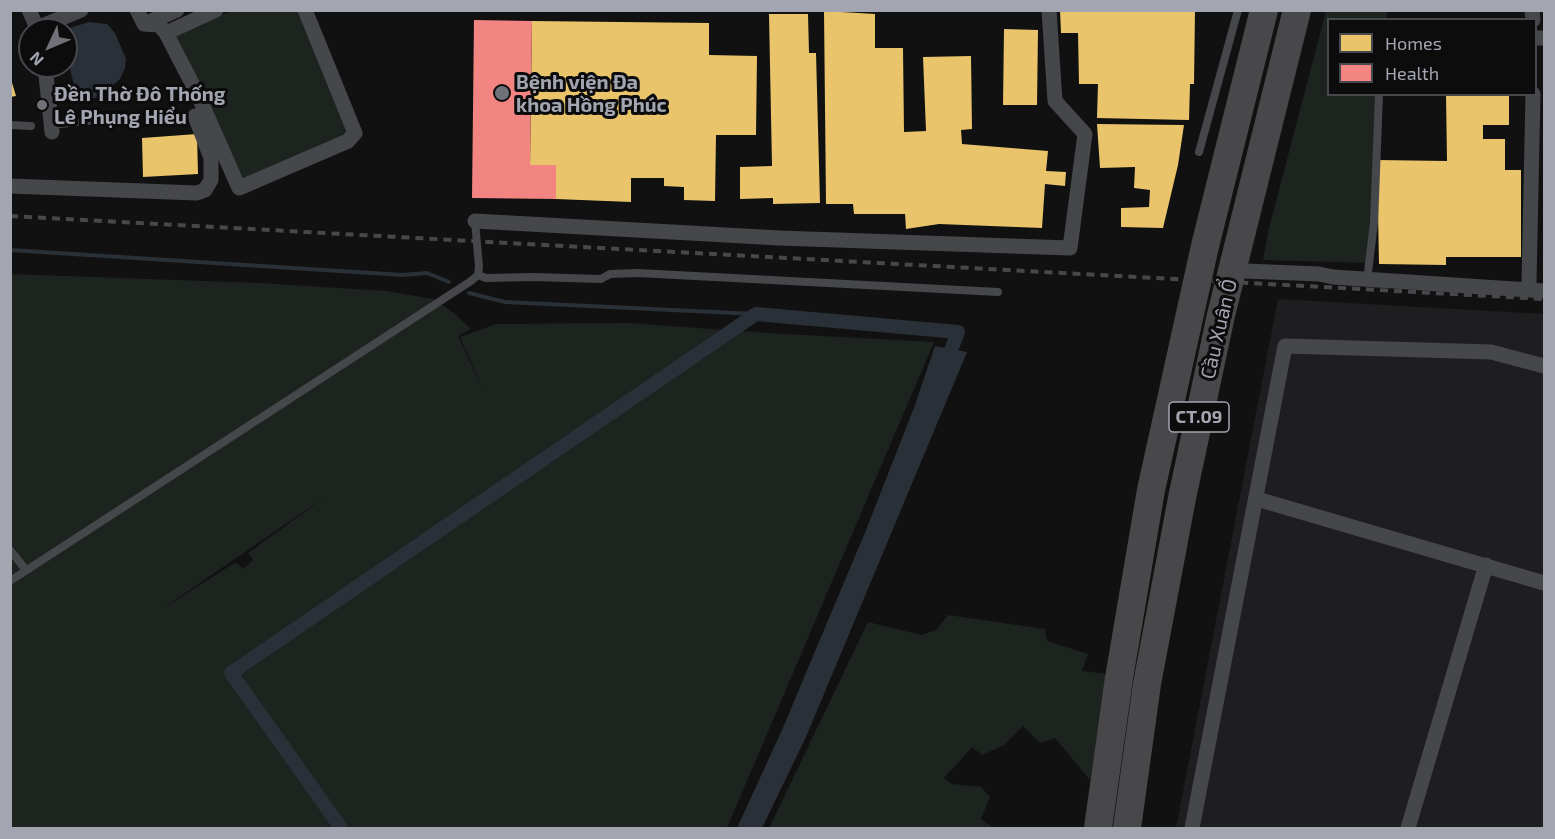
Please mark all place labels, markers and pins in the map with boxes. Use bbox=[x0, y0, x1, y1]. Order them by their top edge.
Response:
place label: Bệnh viện Đa khoa Hồng Phúc bbox=[516, 70, 667, 117]
place label: Đền Thờ Đô Thống Lê Phụng Hiểu bbox=[54, 82, 225, 129]
marker: Bệnh viện Đa khoa Hồng Phúc bbox=[493, 84, 511, 102]
marker: Đền Thờ Đô Thống Lê Phụng Hiểu bbox=[35, 98, 49, 112]

